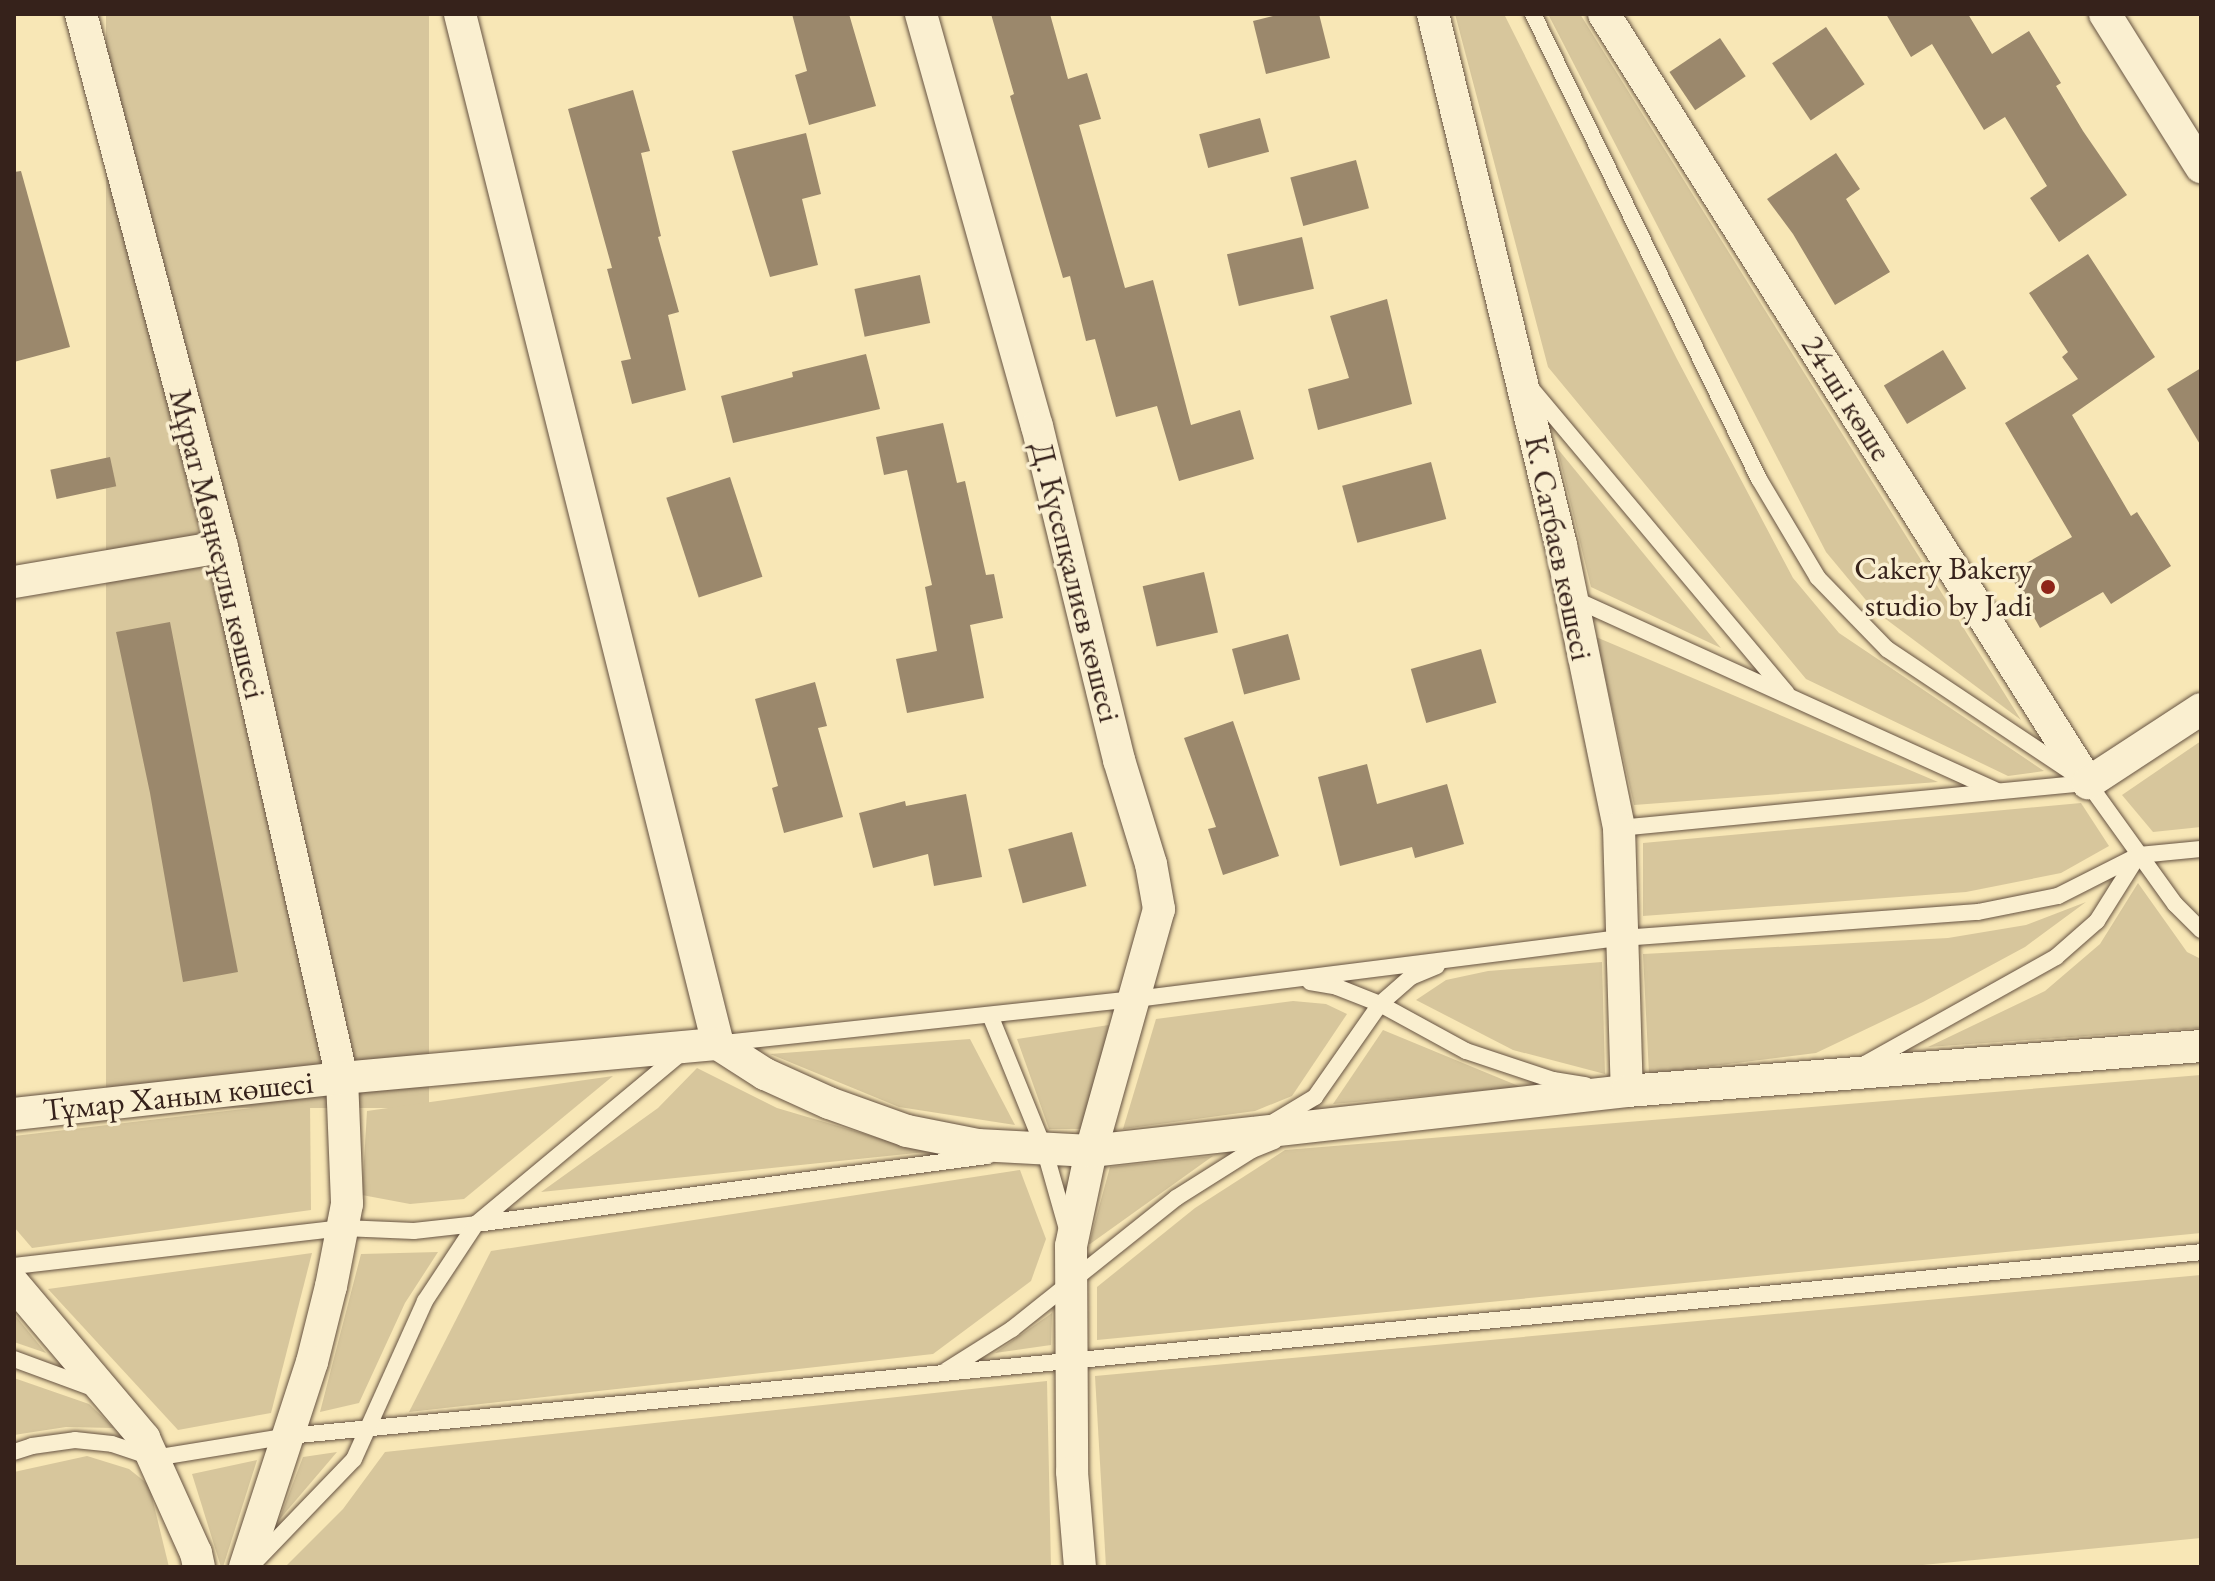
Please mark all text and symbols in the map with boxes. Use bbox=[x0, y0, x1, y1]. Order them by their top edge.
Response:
street label: 24-ші көше bbox=[1793, 328, 1901, 468]
street label: Мұрат Мөңкеұлы көшесі bbox=[161, 385, 275, 703]
street label: К. Сатбаев көшесі bbox=[1516, 432, 1602, 664]
street label: Д. Күсепқалиев көшесі bbox=[1023, 438, 1129, 726]
place label: Cakery Bakery studio by Jadi bbox=[1854, 550, 2032, 625]
marker: Cakery Bakery studio by Jadi bbox=[2039, 578, 2057, 596]
street label: Тұмар Ханым көшесі bbox=[41, 1063, 315, 1129]

